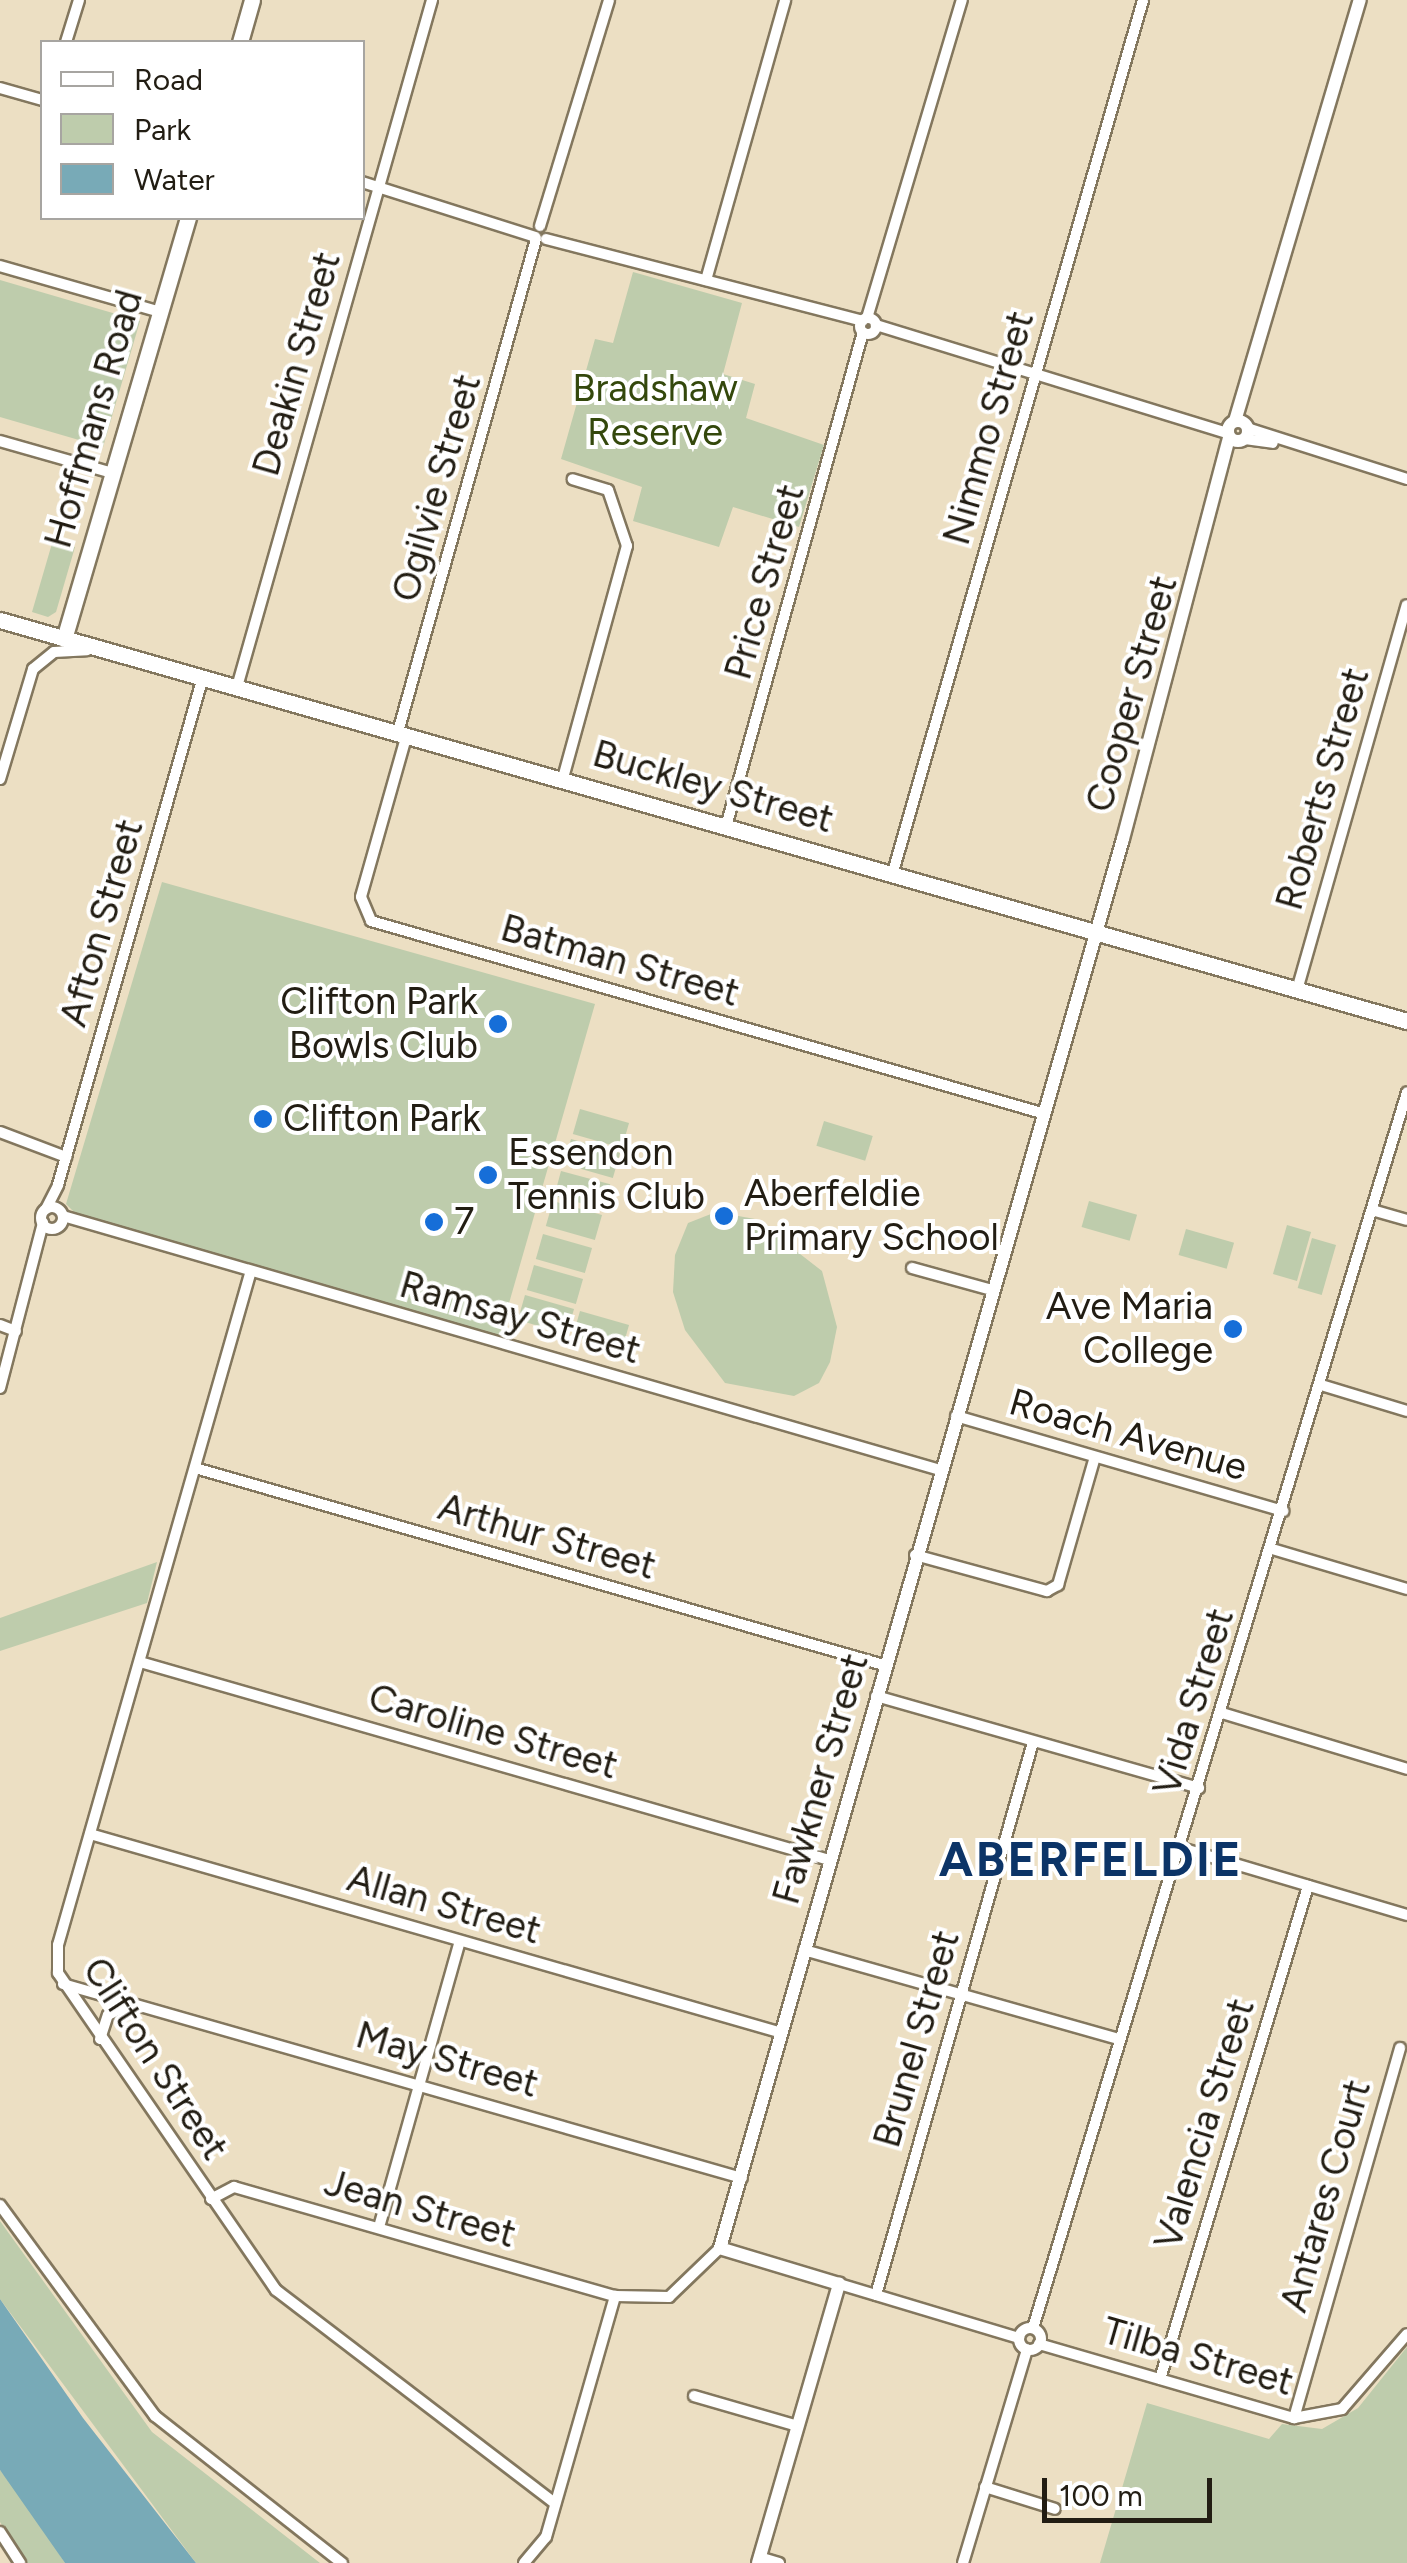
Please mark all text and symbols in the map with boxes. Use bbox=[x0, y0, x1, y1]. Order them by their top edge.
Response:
legend bbox=[40, 40, 365, 220]
text: Road bbox=[134, 61, 203, 98]
text: Park bbox=[134, 111, 191, 148]
text: Water bbox=[134, 161, 215, 198]
street label: Deakin Street bbox=[243, 247, 351, 481]
street label: Hoffmans Road bbox=[35, 285, 153, 553]
street label: Nimmo Street bbox=[934, 306, 1044, 550]
park label: Bradshaw Reserve bbox=[572, 366, 738, 456]
street label: Ogilvie Street bbox=[383, 369, 491, 607]
street label: Price Street bbox=[715, 479, 815, 685]
street label: Cooper Street bbox=[1077, 571, 1187, 817]
street label: Roberts Street bbox=[1267, 663, 1379, 915]
street label: Buckley Street bbox=[588, 731, 838, 843]
street label: Afton Street bbox=[51, 814, 153, 1032]
street label: Batman Street bbox=[496, 905, 744, 1017]
place label: Clifton Park Bowls Club bbox=[280, 979, 478, 1068]
marker: Clifton Park Bowls Club bbox=[487, 1013, 509, 1035]
place label: Clifton Park bbox=[283, 1096, 481, 1142]
marker: Clifton Park bbox=[252, 1108, 274, 1130]
place label: Essendon Tennis Club bbox=[508, 1130, 705, 1220]
marker: Essendon Tennis Club bbox=[477, 1164, 499, 1186]
place label: Aberfeldie Primary School bbox=[744, 1171, 999, 1260]
place label: 7 bbox=[454, 1199, 474, 1245]
marker: Aberfeldie Primary School bbox=[713, 1205, 735, 1227]
marker: 7 bbox=[423, 1211, 445, 1233]
street label: Ramsay Street bbox=[394, 1262, 646, 1374]
place label: Ave Maria College bbox=[1046, 1284, 1213, 1374]
marker: Ave Maria College bbox=[1222, 1318, 1244, 1340]
street label: Roach Avenue bbox=[1004, 1379, 1252, 1491]
street label: Arthur Street bbox=[433, 1484, 661, 1590]
street label: Vida Street bbox=[1144, 1603, 1244, 1801]
street label: Fawkner Street bbox=[763, 1649, 879, 1909]
street label: Caroline Street bbox=[363, 1675, 623, 1789]
district label: ABERFELDIE bbox=[939, 1831, 1243, 1889]
street label: Allan Street bbox=[342, 1856, 546, 1954]
street label: Brunel Street bbox=[864, 1925, 970, 2153]
street label: Clifton Street bbox=[73, 1949, 237, 2169]
street label: Valencia Street bbox=[1145, 1993, 1265, 2255]
street label: May Street bbox=[351, 2012, 543, 2108]
street label: Antares Court bbox=[1271, 2075, 1381, 2317]
street label: Jean Street bbox=[319, 2160, 521, 2258]
street label: Tilba Street bbox=[1098, 2308, 1298, 2406]
scale bar bbox=[1047, 2458, 1217, 2520]
text: 100 m bbox=[1059, 2477, 1143, 2514]

